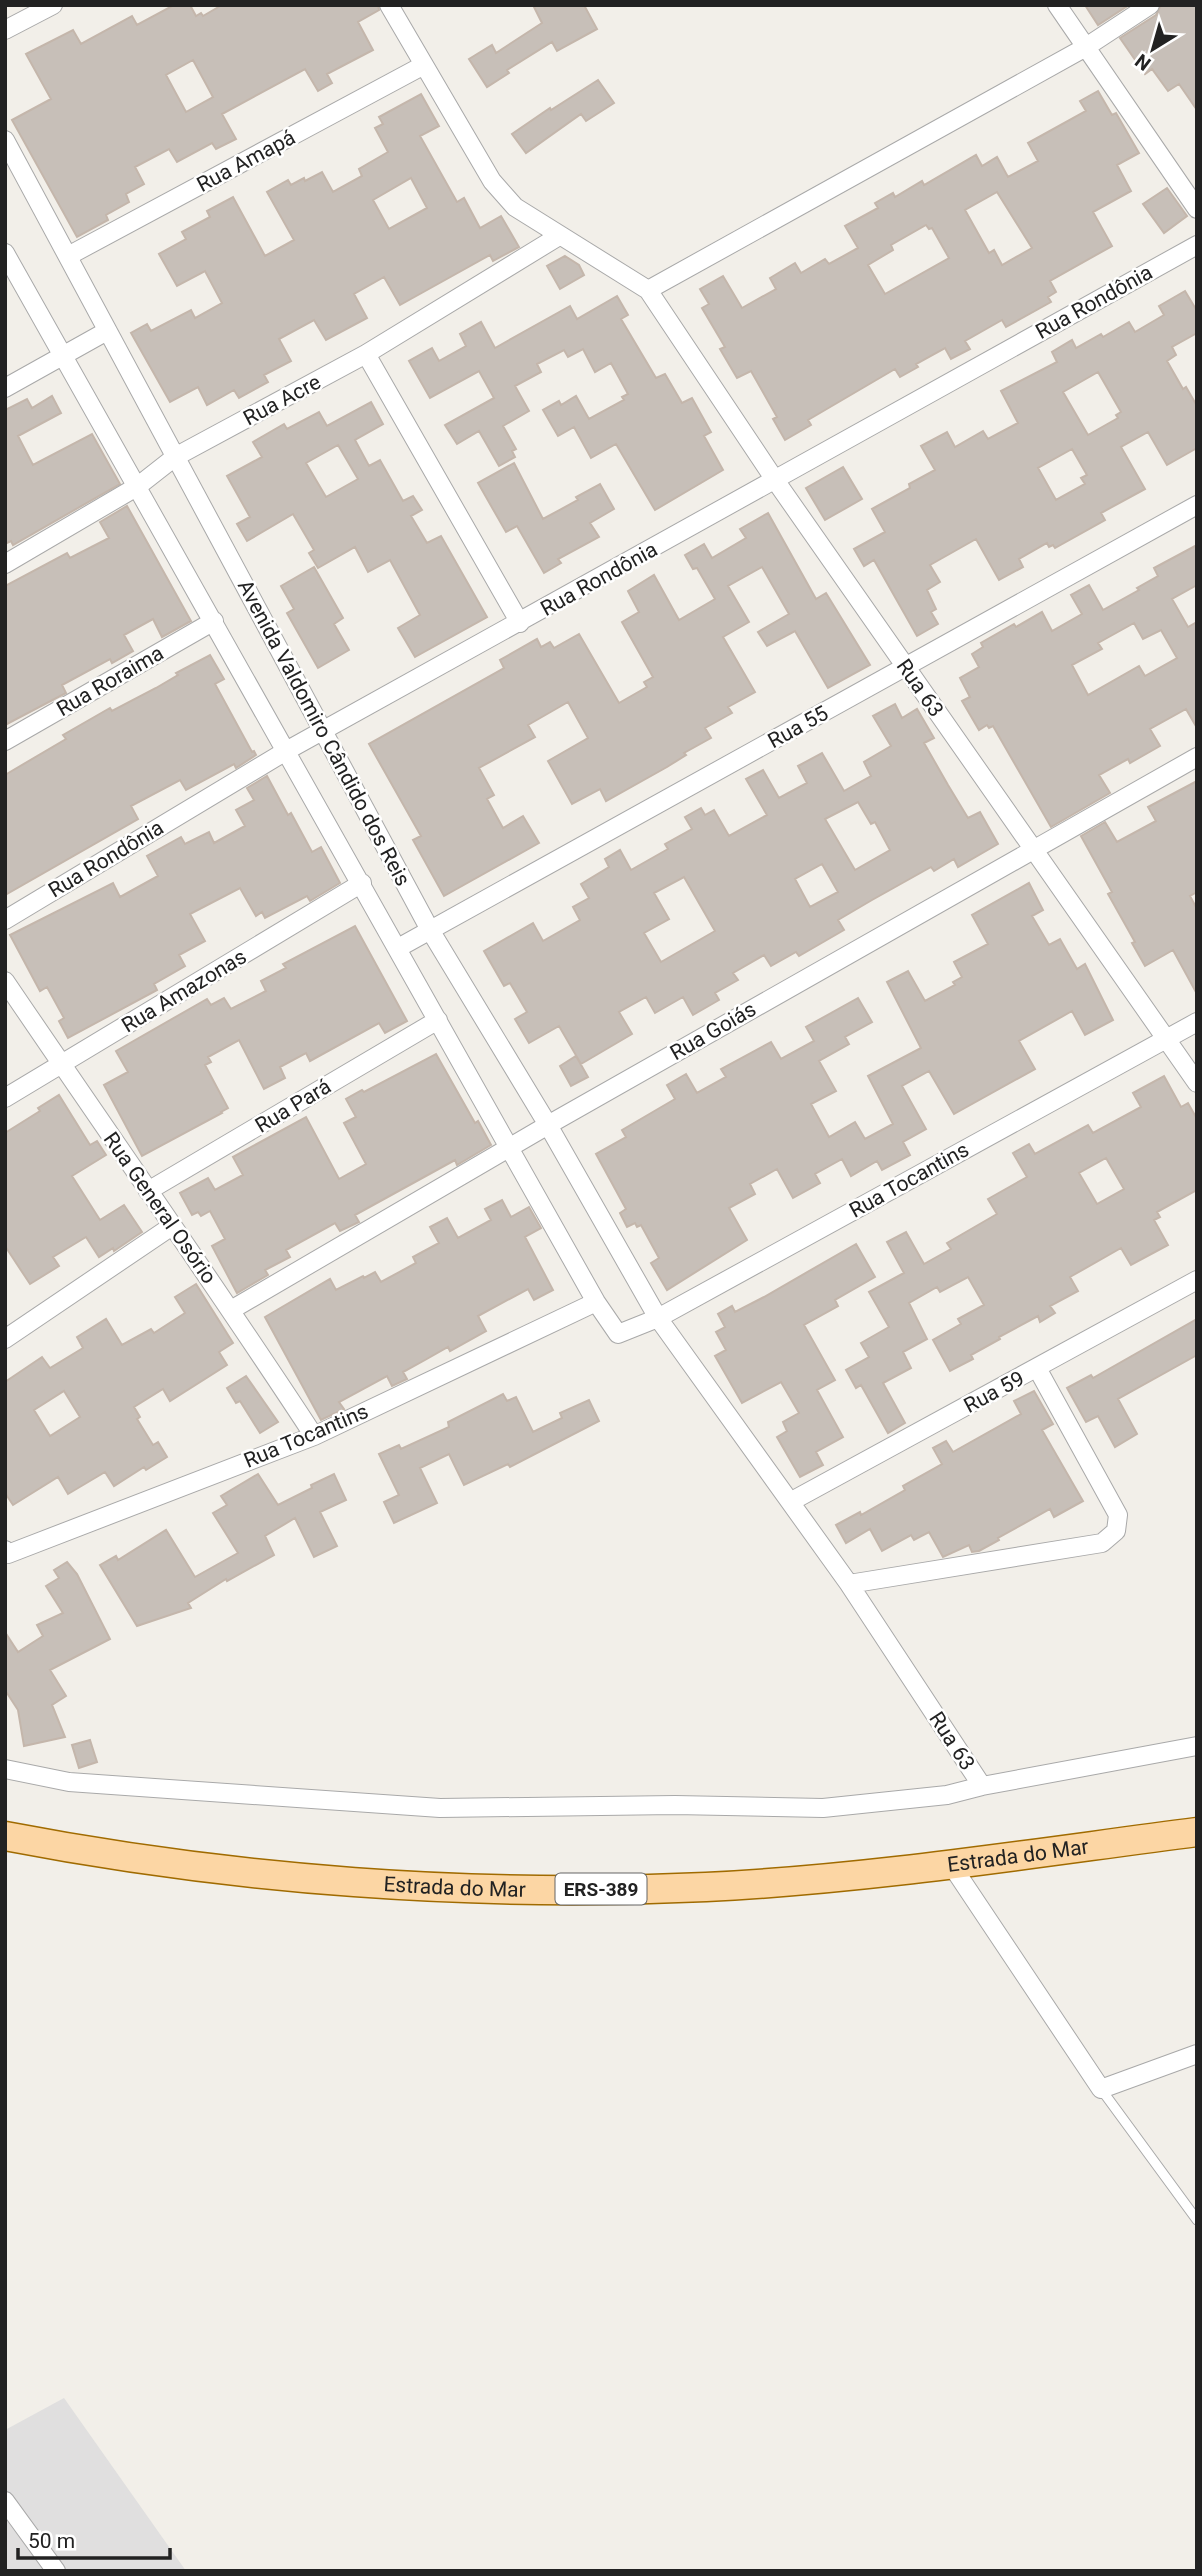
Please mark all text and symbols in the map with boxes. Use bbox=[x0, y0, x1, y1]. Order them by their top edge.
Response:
north arrow bbox=[1118, 14, 1188, 84]
text: N bbox=[1131, 49, 1155, 75]
street label: Rua Amapá bbox=[193, 125, 299, 197]
street label: Rua Rondônia bbox=[1032, 260, 1156, 344]
street label: Rua Acre bbox=[239, 370, 325, 430]
street label: Rua Rondônia bbox=[537, 537, 661, 621]
street label: Avenida Valdomiro Cândido dos Reis bbox=[233, 576, 415, 890]
street label: Rua Roraima bbox=[52, 641, 168, 721]
street label: Rua 63 bbox=[892, 655, 948, 721]
street label: Rua 55 bbox=[764, 701, 832, 753]
street label: Rua Rondônia bbox=[44, 815, 168, 903]
street label: Rua Amazonas bbox=[117, 944, 251, 1038]
street label: Rua Goiás bbox=[666, 997, 760, 1065]
street label: Rua Pará bbox=[251, 1074, 335, 1138]
street label: Rua General Osório bbox=[99, 1128, 221, 1288]
street label: Rua Tocantins bbox=[845, 1137, 973, 1223]
street label: Rua 59 bbox=[960, 1366, 1028, 1418]
street label: Rua Tocantins bbox=[240, 1399, 372, 1473]
street label: Rua 63 bbox=[924, 1707, 980, 1775]
street label: Estrada do Mar bbox=[946, 1835, 1090, 1877]
street label: Estrada do Mar bbox=[383, 1872, 526, 1902]
road number: ERS-389 bbox=[556, 1873, 646, 1904]
scale bar bbox=[18, 2516, 170, 2560]
text: 50 m bbox=[28, 2529, 75, 2553]

